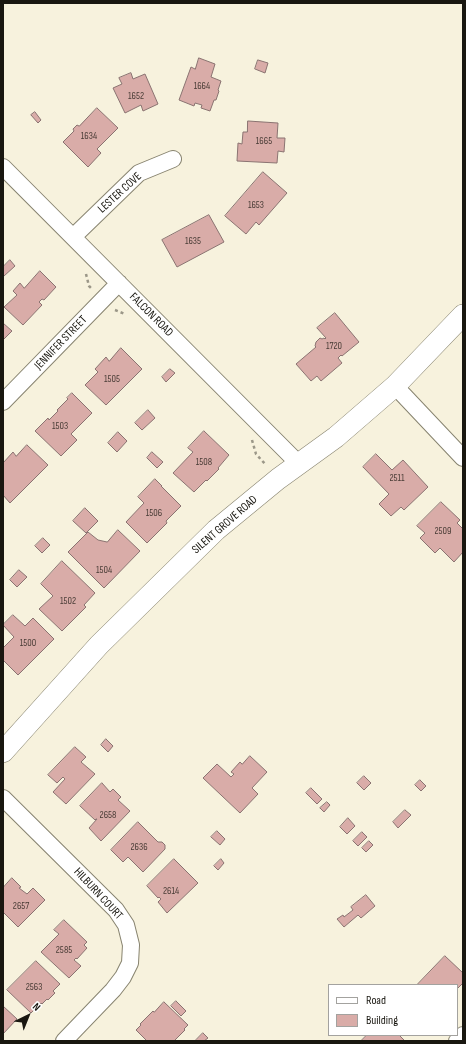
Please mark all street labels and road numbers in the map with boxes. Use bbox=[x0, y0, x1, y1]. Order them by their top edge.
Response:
street label: LESTER COVE bbox=[95, 170, 145, 216]
street label: FALCON ROAD bbox=[126, 290, 176, 340]
street label: JENNIFER STREET bbox=[32, 313, 90, 373]
street label: SILENT GROVE ROAD bbox=[189, 493, 261, 557]
street label: HILBURN COURT bbox=[70, 865, 126, 923]

